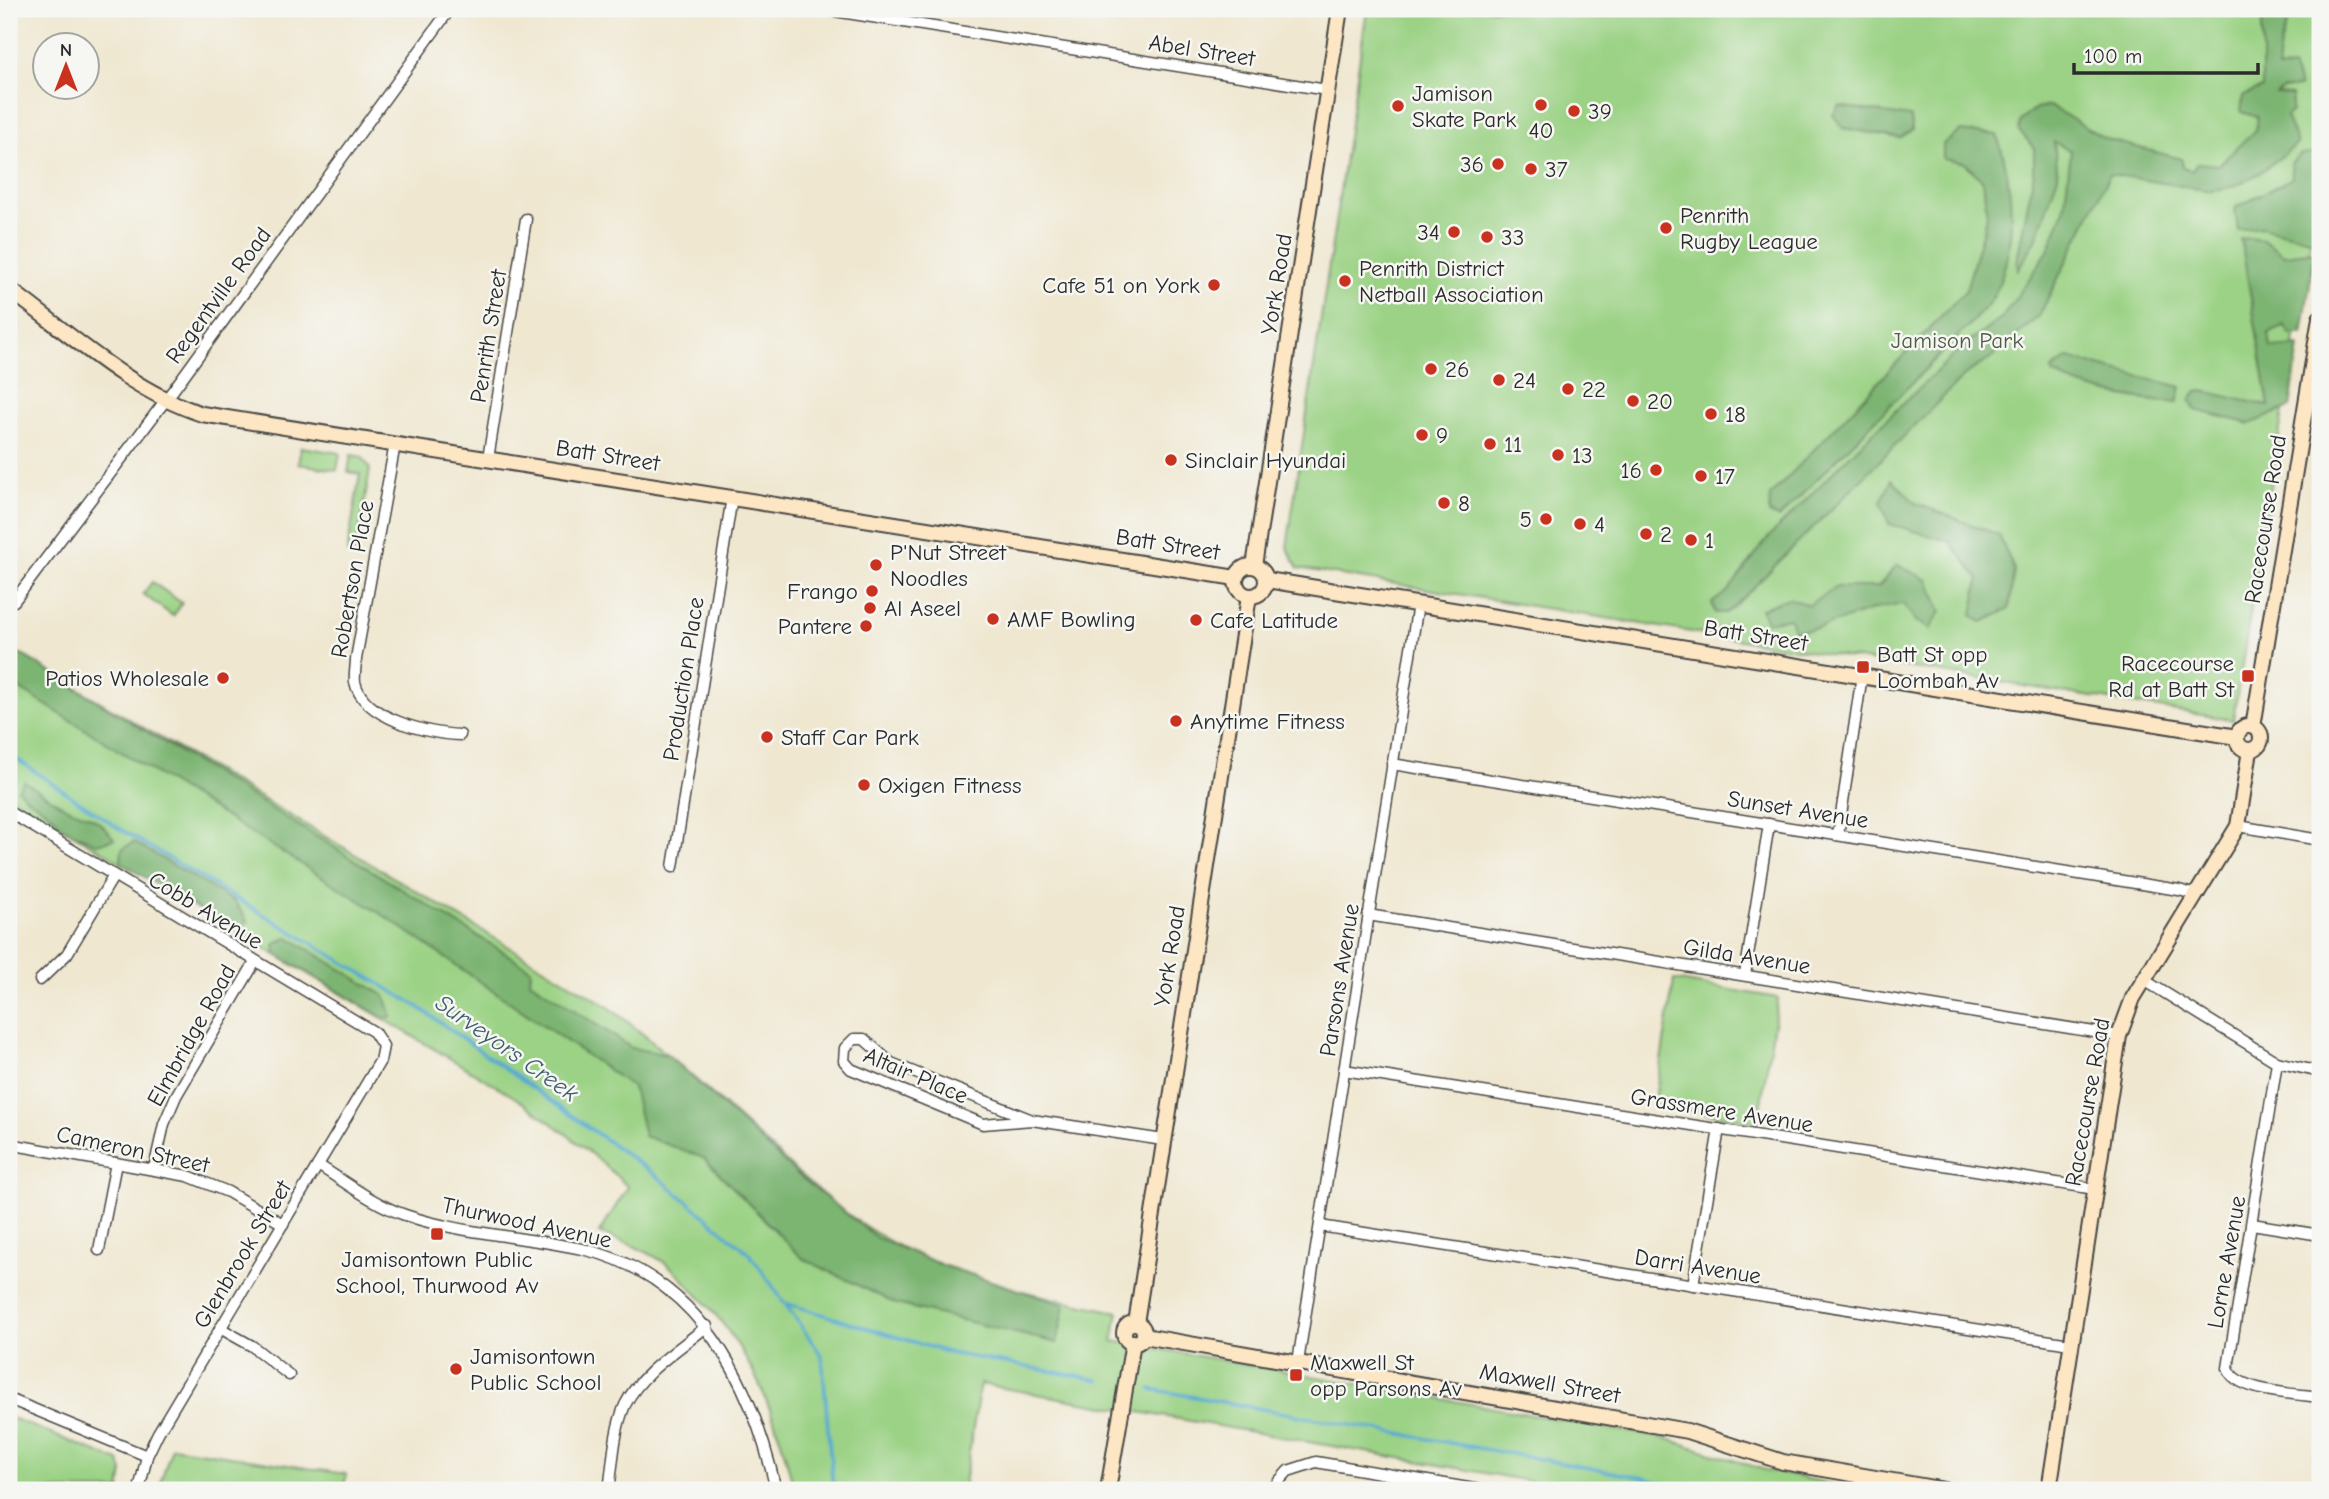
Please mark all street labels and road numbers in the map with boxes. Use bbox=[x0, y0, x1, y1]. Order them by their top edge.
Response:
street label: Abel Street bbox=[1147, 29, 1259, 72]
street label: Regentville Road bbox=[160, 222, 277, 369]
street label: York Road bbox=[1255, 232, 1298, 337]
street label: Penrith Street bbox=[465, 266, 513, 405]
street label: Racecourse Road bbox=[2239, 433, 2292, 605]
street label: Batt Street bbox=[554, 434, 663, 477]
street label: Robertson Place bbox=[325, 498, 380, 660]
street label: Batt Street bbox=[1114, 523, 1223, 566]
street label: Production Place bbox=[657, 595, 710, 763]
street label: Batt Street bbox=[1702, 614, 1811, 657]
street label: Sunset Avenue bbox=[1725, 785, 1870, 834]
street label: Cobb Avenue bbox=[144, 866, 268, 955]
street label: Parsons Avenue bbox=[1314, 902, 1365, 1059]
street label: York Road bbox=[1148, 904, 1191, 1009]
street label: Gilda Avenue bbox=[1681, 933, 1813, 980]
street label: Elmbridge Road bbox=[141, 960, 242, 1111]
street label: Racecourse Road bbox=[2059, 1016, 2116, 1188]
street label: Altair Place bbox=[860, 1041, 972, 1109]
street label: Grassmere Avenue bbox=[1629, 1083, 1815, 1138]
street label: Cameron Street bbox=[54, 1120, 213, 1179]
street label: Glenbrook Street bbox=[188, 1174, 298, 1333]
street label: Thurwood Avenue bbox=[440, 1191, 614, 1254]
street label: Lorne Avenue bbox=[2202, 1194, 2251, 1331]
street label: Darri Avenue bbox=[1633, 1243, 1763, 1290]
street label: Maxwell Street bbox=[1478, 1358, 1624, 1409]

